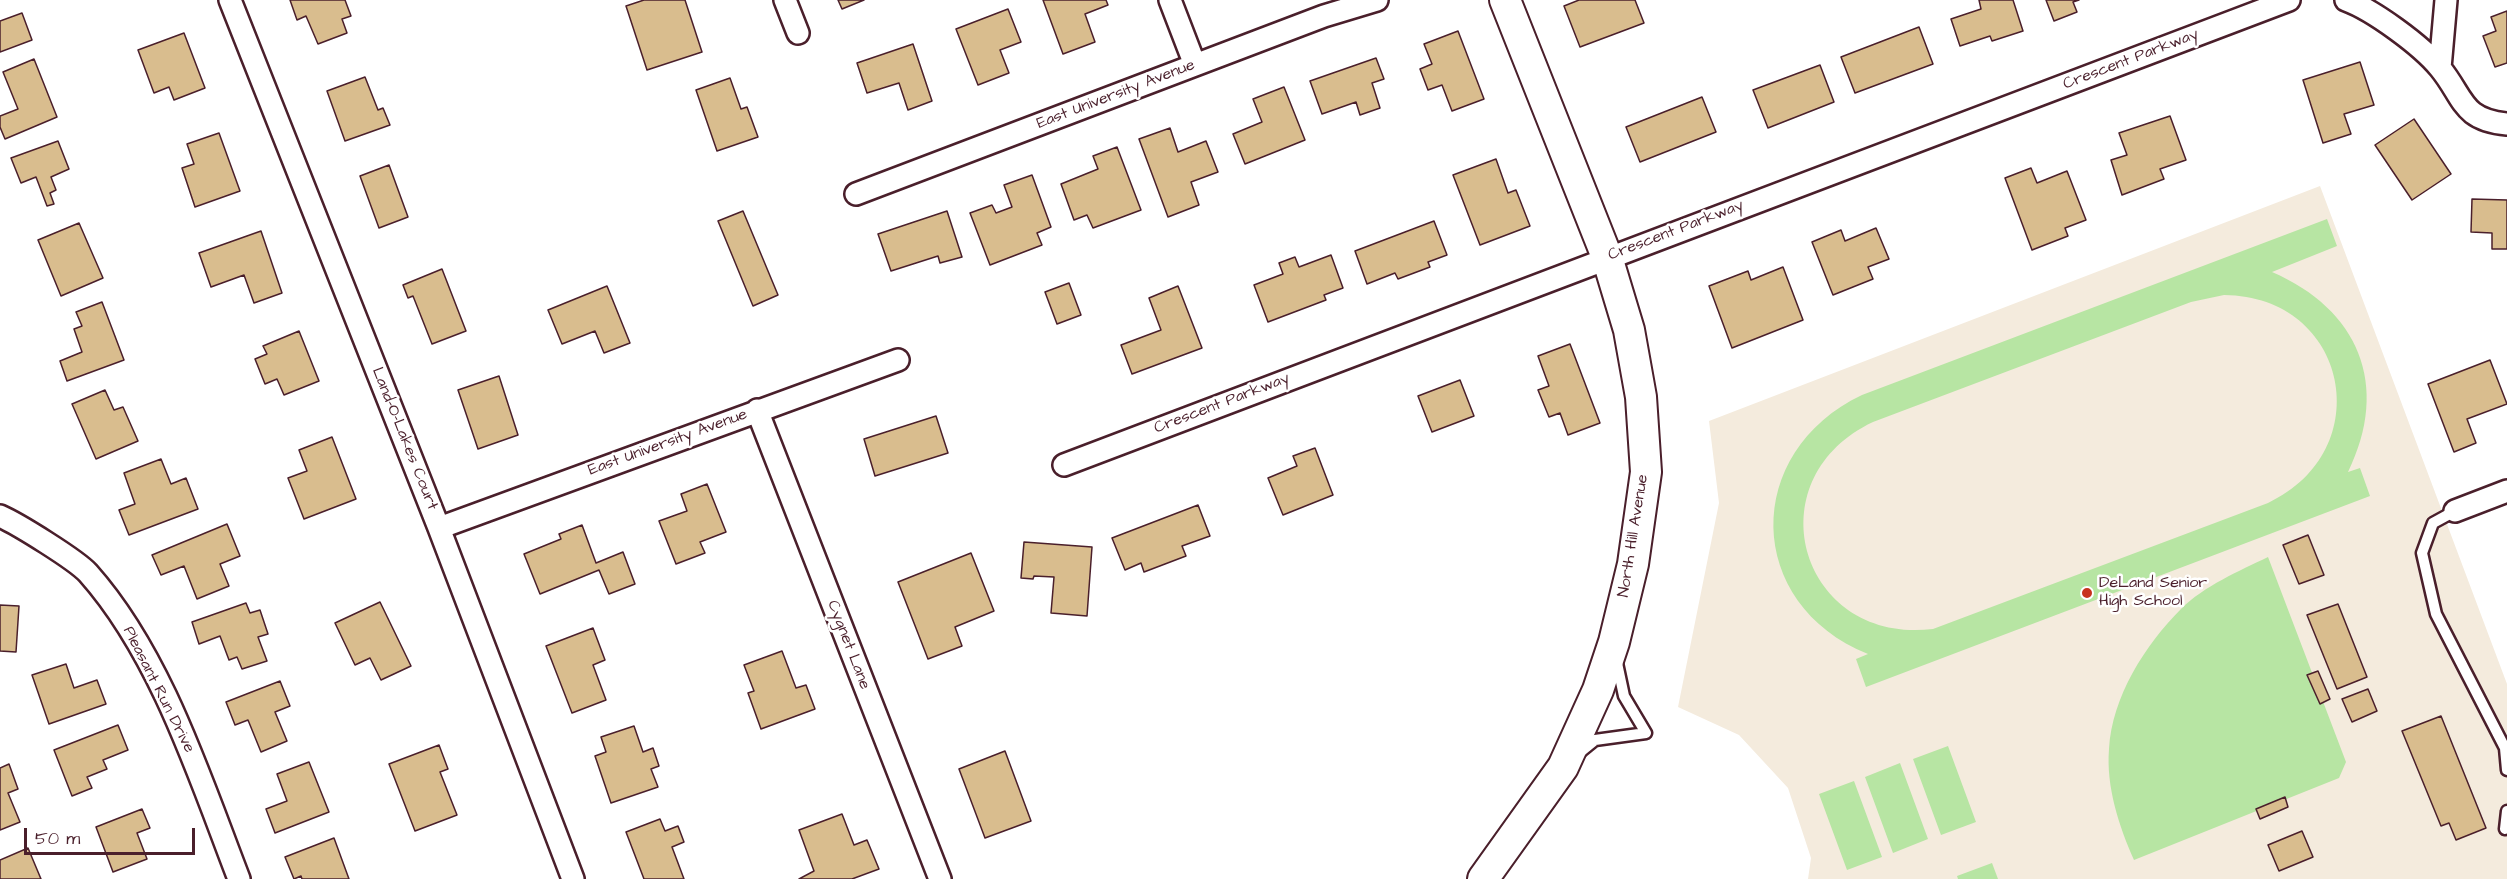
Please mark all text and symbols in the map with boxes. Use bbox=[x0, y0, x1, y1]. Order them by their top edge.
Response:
street label: Crescent Parkway bbox=[2061, 25, 2201, 95]
street label: East University Avenue bbox=[1034, 56, 1198, 134]
street label: Crescent Parkway bbox=[1606, 196, 1746, 266]
street label: Land-O-Lakes Court bbox=[367, 365, 441, 513]
street label: Crescent Parkway bbox=[1152, 369, 1292, 439]
street label: East University Avenue bbox=[586, 405, 750, 481]
street label: North Hill Avenue bbox=[1615, 473, 1653, 599]
place label: DeLand Senior High School bbox=[2099, 574, 2207, 612]
marker: DeLand Senior High School bbox=[2080, 586, 2094, 600]
street label: Cygnet Lane bbox=[822, 598, 874, 692]
street label: Pleasant Run Drive bbox=[118, 624, 198, 756]
scale bar bbox=[27, 816, 198, 854]
text: 50 m bbox=[35, 826, 80, 851]

